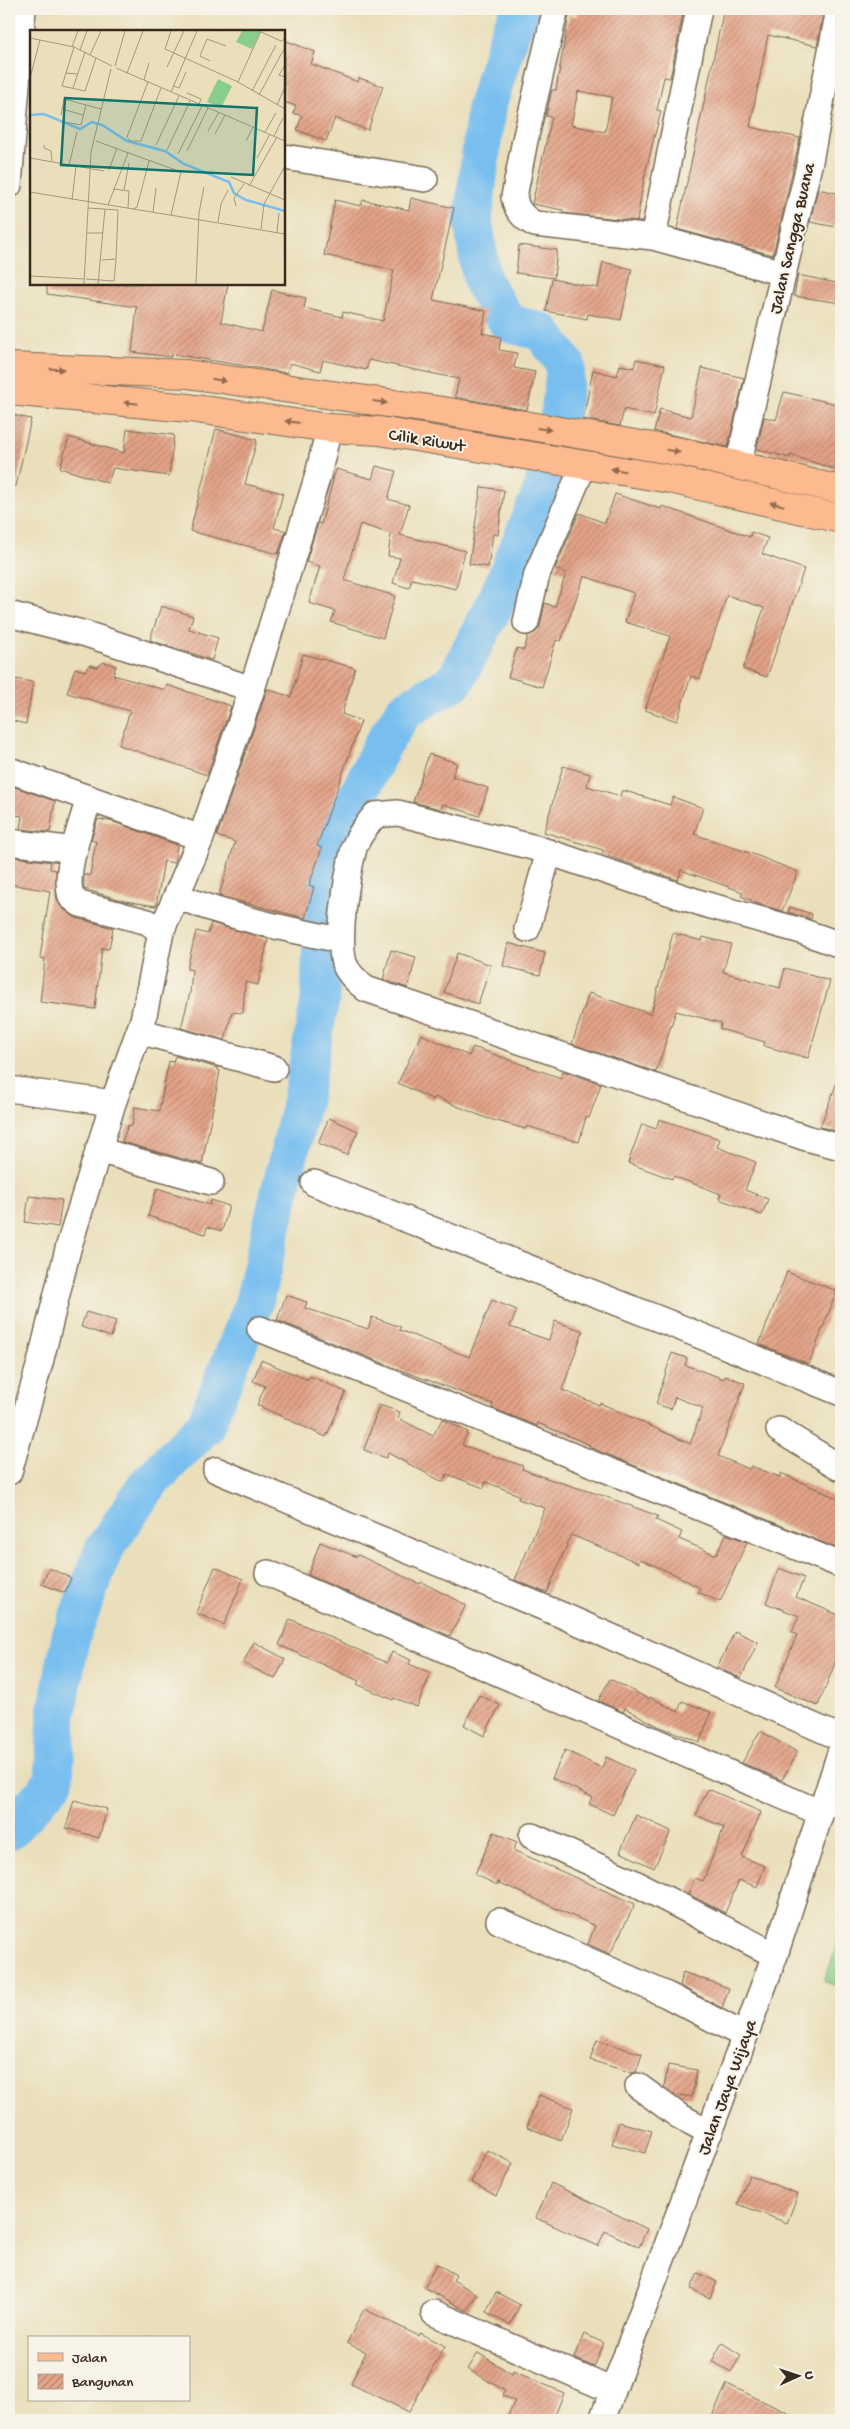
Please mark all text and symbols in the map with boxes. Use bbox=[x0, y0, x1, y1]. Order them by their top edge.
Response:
inset map bbox=[30, 30, 285, 285]
street label: Jalan Sangga Buana bbox=[766, 160, 821, 316]
one-way arrow bbox=[50, 365, 66, 373]
one-way arrow bbox=[212, 376, 228, 384]
one-way arrow bbox=[122, 398, 138, 406]
one-way arrow bbox=[373, 398, 389, 406]
one-way arrow bbox=[283, 418, 299, 426]
street label: Cilik Riwut bbox=[387, 425, 468, 458]
one-way arrow bbox=[536, 425, 552, 433]
one-way arrow bbox=[666, 447, 682, 455]
one-way arrow bbox=[609, 465, 625, 473]
one-way arrow bbox=[769, 500, 784, 508]
street label: Jalan Jaya Wijaya bbox=[694, 2016, 763, 2158]
legend bbox=[28, 2336, 190, 2402]
text: Jalan bbox=[72, 2350, 107, 2368]
north arrow bbox=[772, 2352, 822, 2402]
text: U bbox=[800, 2371, 817, 2380]
text: Bangunan bbox=[71, 2374, 133, 2392]

